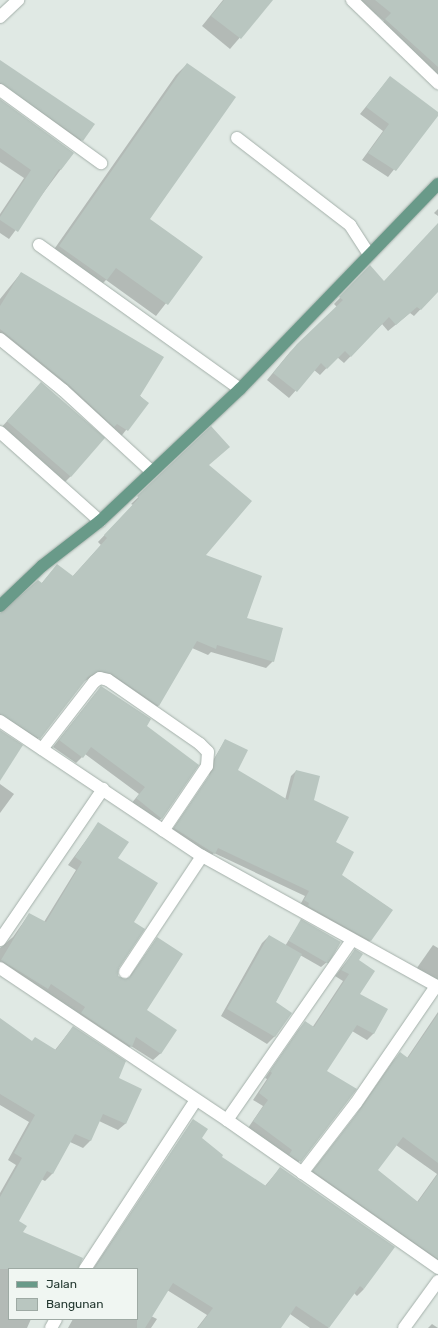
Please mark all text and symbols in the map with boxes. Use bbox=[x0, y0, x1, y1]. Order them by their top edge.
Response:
legend bbox=[8, 1268, 138, 1320]
text: Jalan bbox=[46, 1277, 77, 1291]
text: Bangunan bbox=[46, 1297, 103, 1311]

